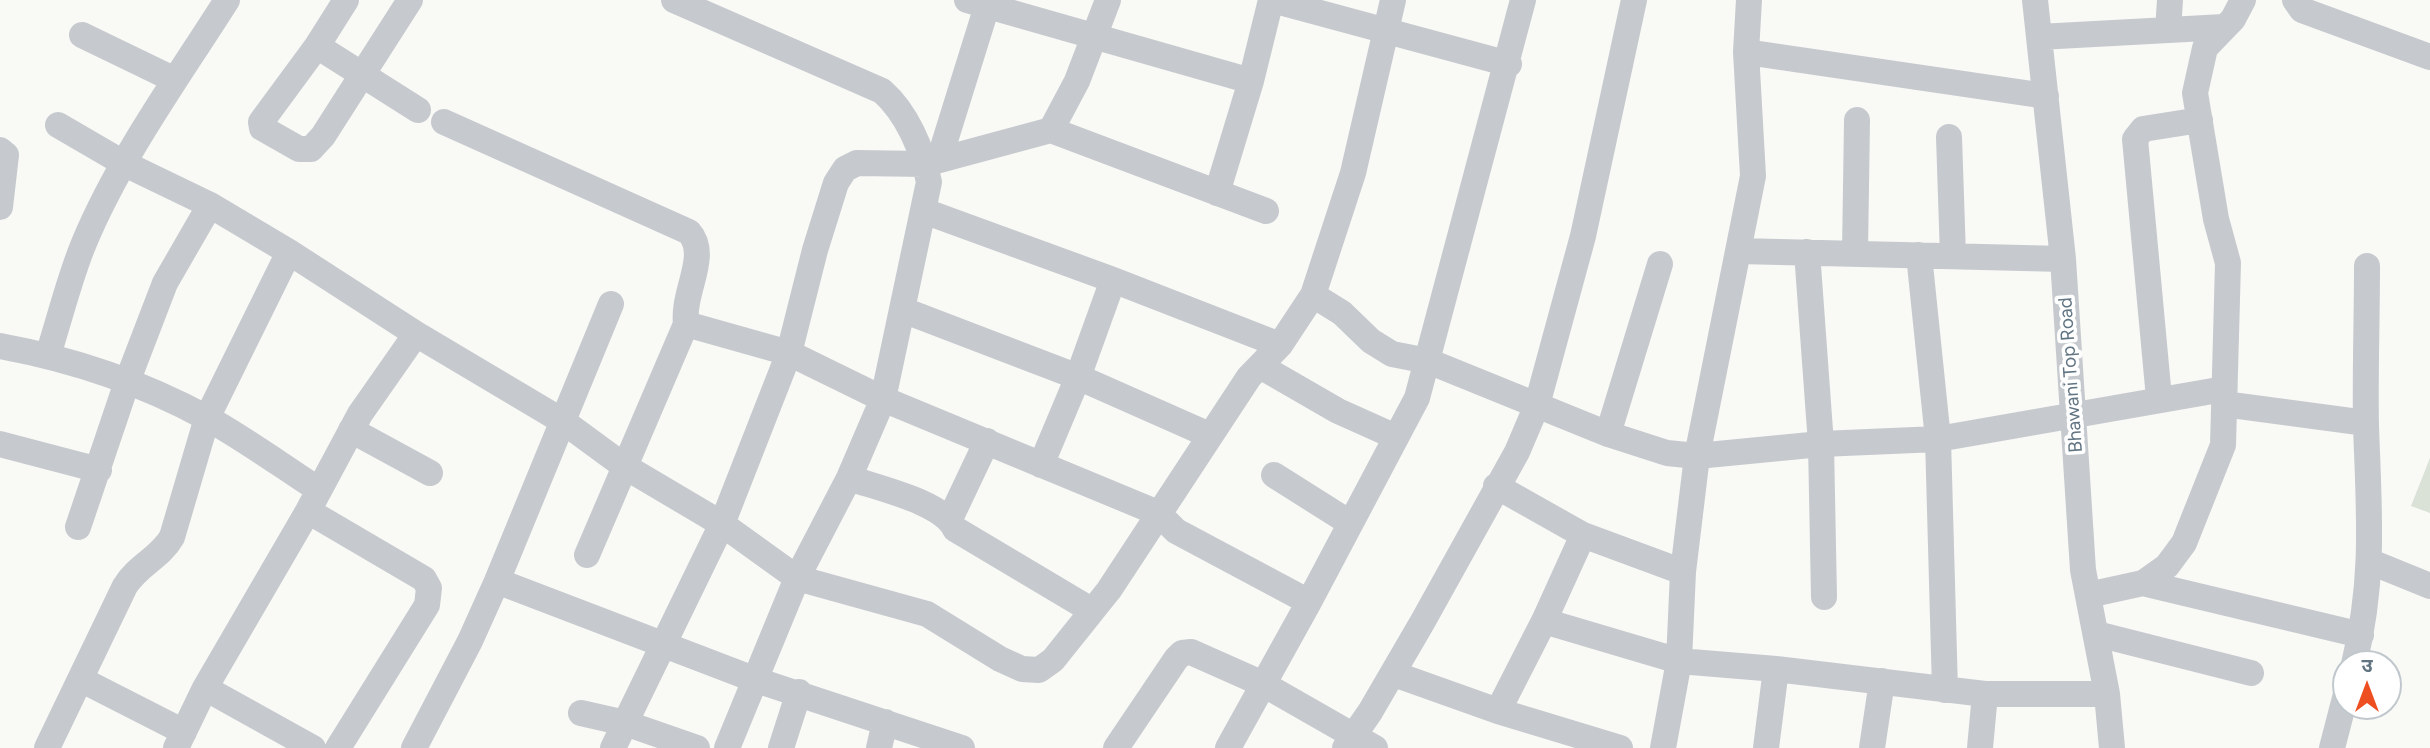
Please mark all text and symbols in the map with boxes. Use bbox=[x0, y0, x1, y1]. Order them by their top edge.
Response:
street label: Bhawani Top Road bbox=[2054, 296, 2088, 454]
north arrow bbox=[2332, 650, 2402, 720]
text: उ bbox=[2361, 654, 2373, 677]

